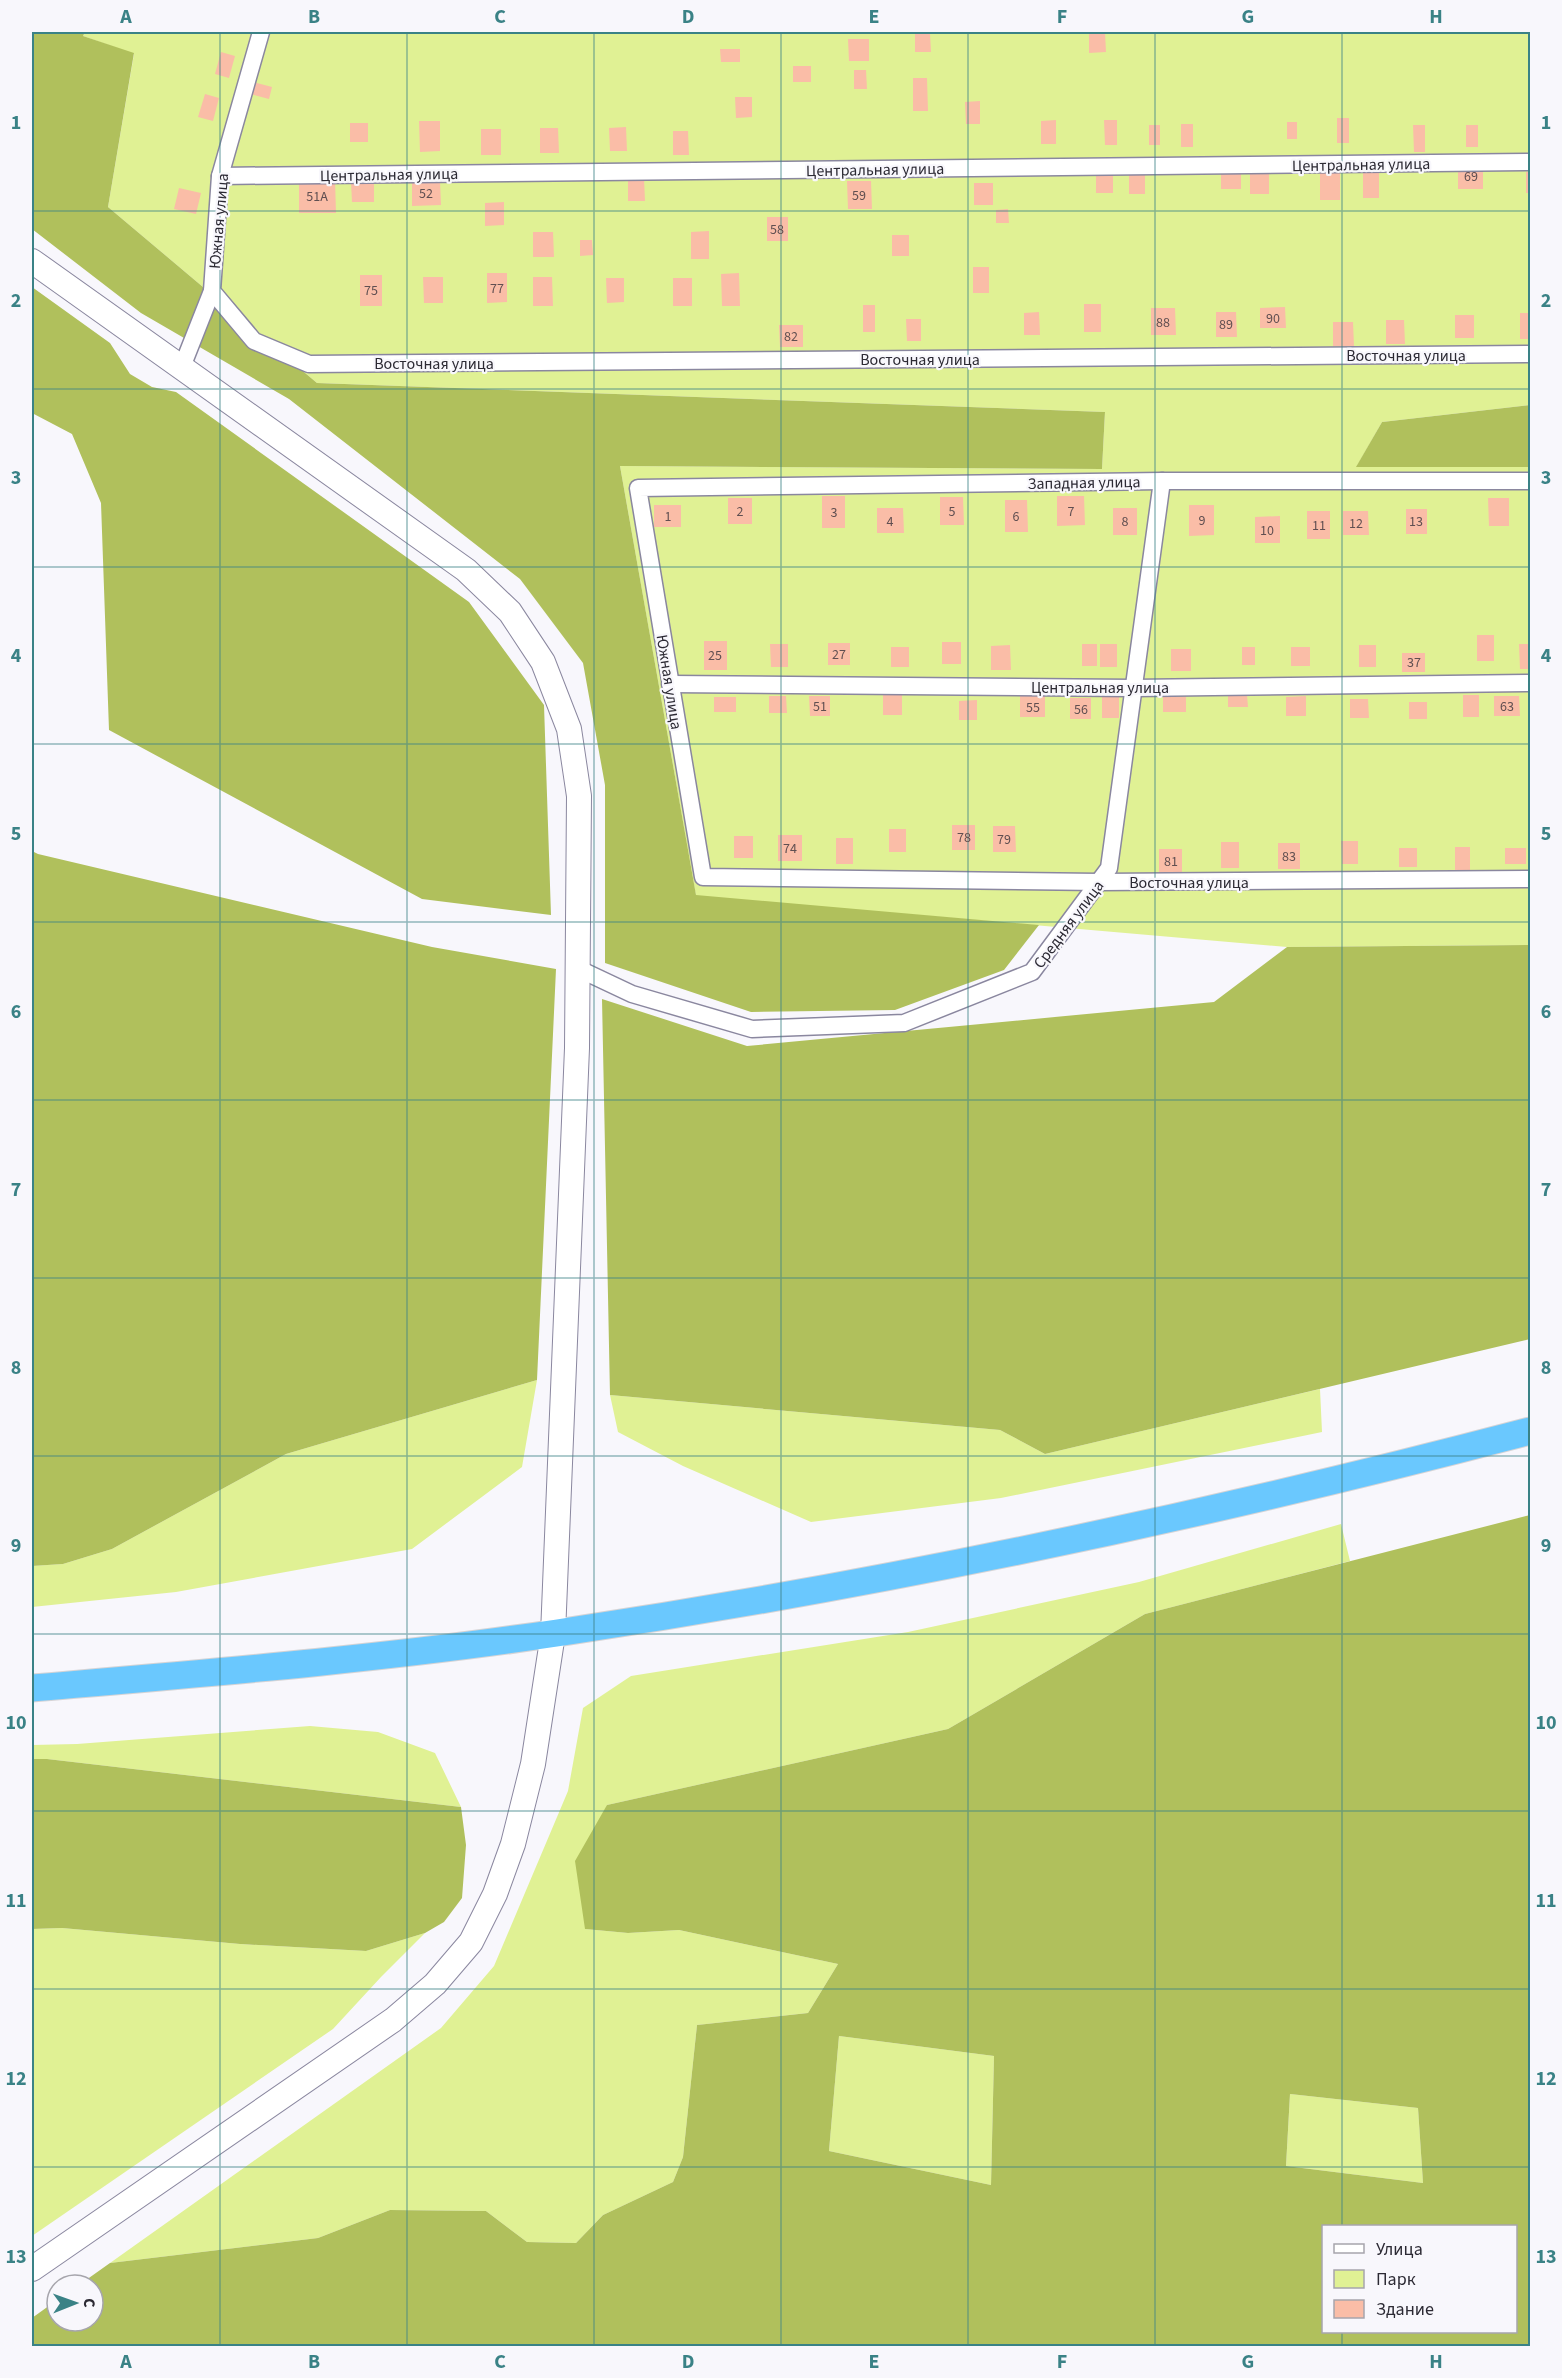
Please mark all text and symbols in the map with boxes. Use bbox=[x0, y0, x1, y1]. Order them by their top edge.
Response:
text: A bbox=[119, 3, 132, 31]
text: B bbox=[308, 3, 320, 31]
text: C bbox=[494, 3, 506, 31]
text: D bbox=[682, 3, 694, 31]
text: E bbox=[869, 3, 879, 31]
text: F bbox=[1057, 3, 1067, 31]
text: G bbox=[1242, 3, 1254, 31]
text: H bbox=[1429, 3, 1443, 31]
text: 1 bbox=[11, 109, 21, 137]
text: 1 bbox=[1541, 109, 1551, 137]
street label: Центральная улица bbox=[1292, 153, 1430, 177]
street label: Центральная улица bbox=[806, 158, 944, 182]
street label: Центральная улица bbox=[320, 163, 458, 187]
house number: 69 bbox=[1464, 167, 1478, 187]
street label: Южная улица bbox=[204, 172, 234, 270]
house number: 52 bbox=[419, 184, 433, 204]
house number: 59 bbox=[852, 186, 866, 206]
house number: 51А bbox=[306, 187, 328, 207]
house number: 58 bbox=[770, 220, 784, 240]
house number: 77 bbox=[490, 279, 504, 299]
house number: 75 bbox=[364, 281, 378, 301]
text: 2 bbox=[11, 287, 21, 315]
text: 2 bbox=[1541, 287, 1551, 315]
house number: 90 bbox=[1266, 309, 1280, 329]
house number: 88 bbox=[1156, 313, 1170, 333]
house number: 89 bbox=[1219, 315, 1233, 335]
house number: 82 bbox=[784, 327, 798, 347]
street label: Восточная улица bbox=[1346, 345, 1466, 367]
street label: Восточная улица bbox=[860, 349, 980, 371]
street label: Восточная улица bbox=[374, 353, 494, 375]
text: 3 bbox=[11, 464, 21, 492]
text: 3 bbox=[1541, 464, 1551, 492]
street label: Западная улица bbox=[1027, 471, 1141, 495]
house number: 2 bbox=[737, 502, 744, 522]
house number: 5 bbox=[949, 502, 956, 522]
house number: 7 bbox=[1068, 502, 1075, 522]
house number: 3 bbox=[831, 503, 838, 523]
house number: 1 bbox=[665, 507, 672, 527]
house number: 6 bbox=[1013, 507, 1020, 527]
house number: 9 bbox=[1199, 511, 1206, 531]
house number: 4 bbox=[887, 512, 894, 532]
house number: 8 bbox=[1122, 512, 1129, 532]
house number: 13 bbox=[1409, 512, 1423, 532]
house number: 12 bbox=[1349, 514, 1363, 534]
house number: 11 bbox=[1312, 516, 1326, 536]
house number: 10 bbox=[1260, 521, 1274, 541]
street label: Южная улица bbox=[651, 633, 687, 731]
text: 4 bbox=[11, 642, 22, 670]
text: 4 bbox=[1541, 642, 1552, 670]
house number: 27 bbox=[832, 645, 846, 665]
house number: 25 bbox=[708, 646, 722, 666]
house number: 37 bbox=[1407, 653, 1421, 673]
street label: Центральная улица bbox=[1031, 677, 1169, 699]
house number: 51 bbox=[813, 697, 827, 717]
house number: 63 bbox=[1500, 697, 1514, 717]
house number: 55 bbox=[1026, 698, 1040, 718]
house number: 56 bbox=[1074, 700, 1088, 720]
text: 5 bbox=[11, 820, 21, 848]
text: 5 bbox=[1541, 820, 1551, 848]
house number: 78 bbox=[957, 828, 971, 848]
house number: 79 bbox=[997, 830, 1011, 850]
house number: 74 bbox=[783, 839, 797, 859]
house number: 83 bbox=[1282, 847, 1296, 867]
house number: 81 bbox=[1164, 852, 1178, 872]
street label: Восточная улица bbox=[1129, 872, 1249, 894]
street label: Средняя улица bbox=[1028, 876, 1109, 973]
text: 6 bbox=[11, 998, 21, 1026]
text: 6 bbox=[1541, 998, 1551, 1026]
text: 7 bbox=[11, 1176, 21, 1204]
text: 7 bbox=[1541, 1176, 1551, 1204]
text: 8 bbox=[11, 1354, 21, 1382]
text: 8 bbox=[1541, 1354, 1551, 1382]
text: 9 bbox=[11, 1532, 21, 1560]
text: 9 bbox=[1541, 1532, 1551, 1560]
text: 10 bbox=[5, 1709, 27, 1737]
text: 10 bbox=[1535, 1709, 1557, 1737]
text: 11 bbox=[5, 1887, 27, 1915]
text: 11 bbox=[1535, 1887, 1557, 1915]
text: 12 bbox=[5, 2065, 27, 2093]
text: 12 bbox=[1535, 2065, 1557, 2093]
legend bbox=[1322, 2225, 1517, 2333]
text: Улица bbox=[1376, 2237, 1423, 2262]
text: 13 bbox=[5, 2243, 27, 2271]
text: 13 bbox=[1535, 2243, 1557, 2271]
text: Парк bbox=[1376, 2267, 1416, 2292]
north arrow bbox=[45, 2273, 105, 2333]
text: Здание bbox=[1376, 2297, 1434, 2322]
text: С bbox=[78, 2298, 100, 2308]
text: A bbox=[119, 2348, 132, 2376]
text: B bbox=[308, 2348, 320, 2376]
text: C bbox=[494, 2348, 506, 2376]
text: D bbox=[682, 2348, 694, 2376]
text: E bbox=[869, 2348, 879, 2376]
text: F bbox=[1057, 2348, 1067, 2376]
text: G bbox=[1242, 2348, 1254, 2376]
text: H bbox=[1429, 2348, 1443, 2376]

